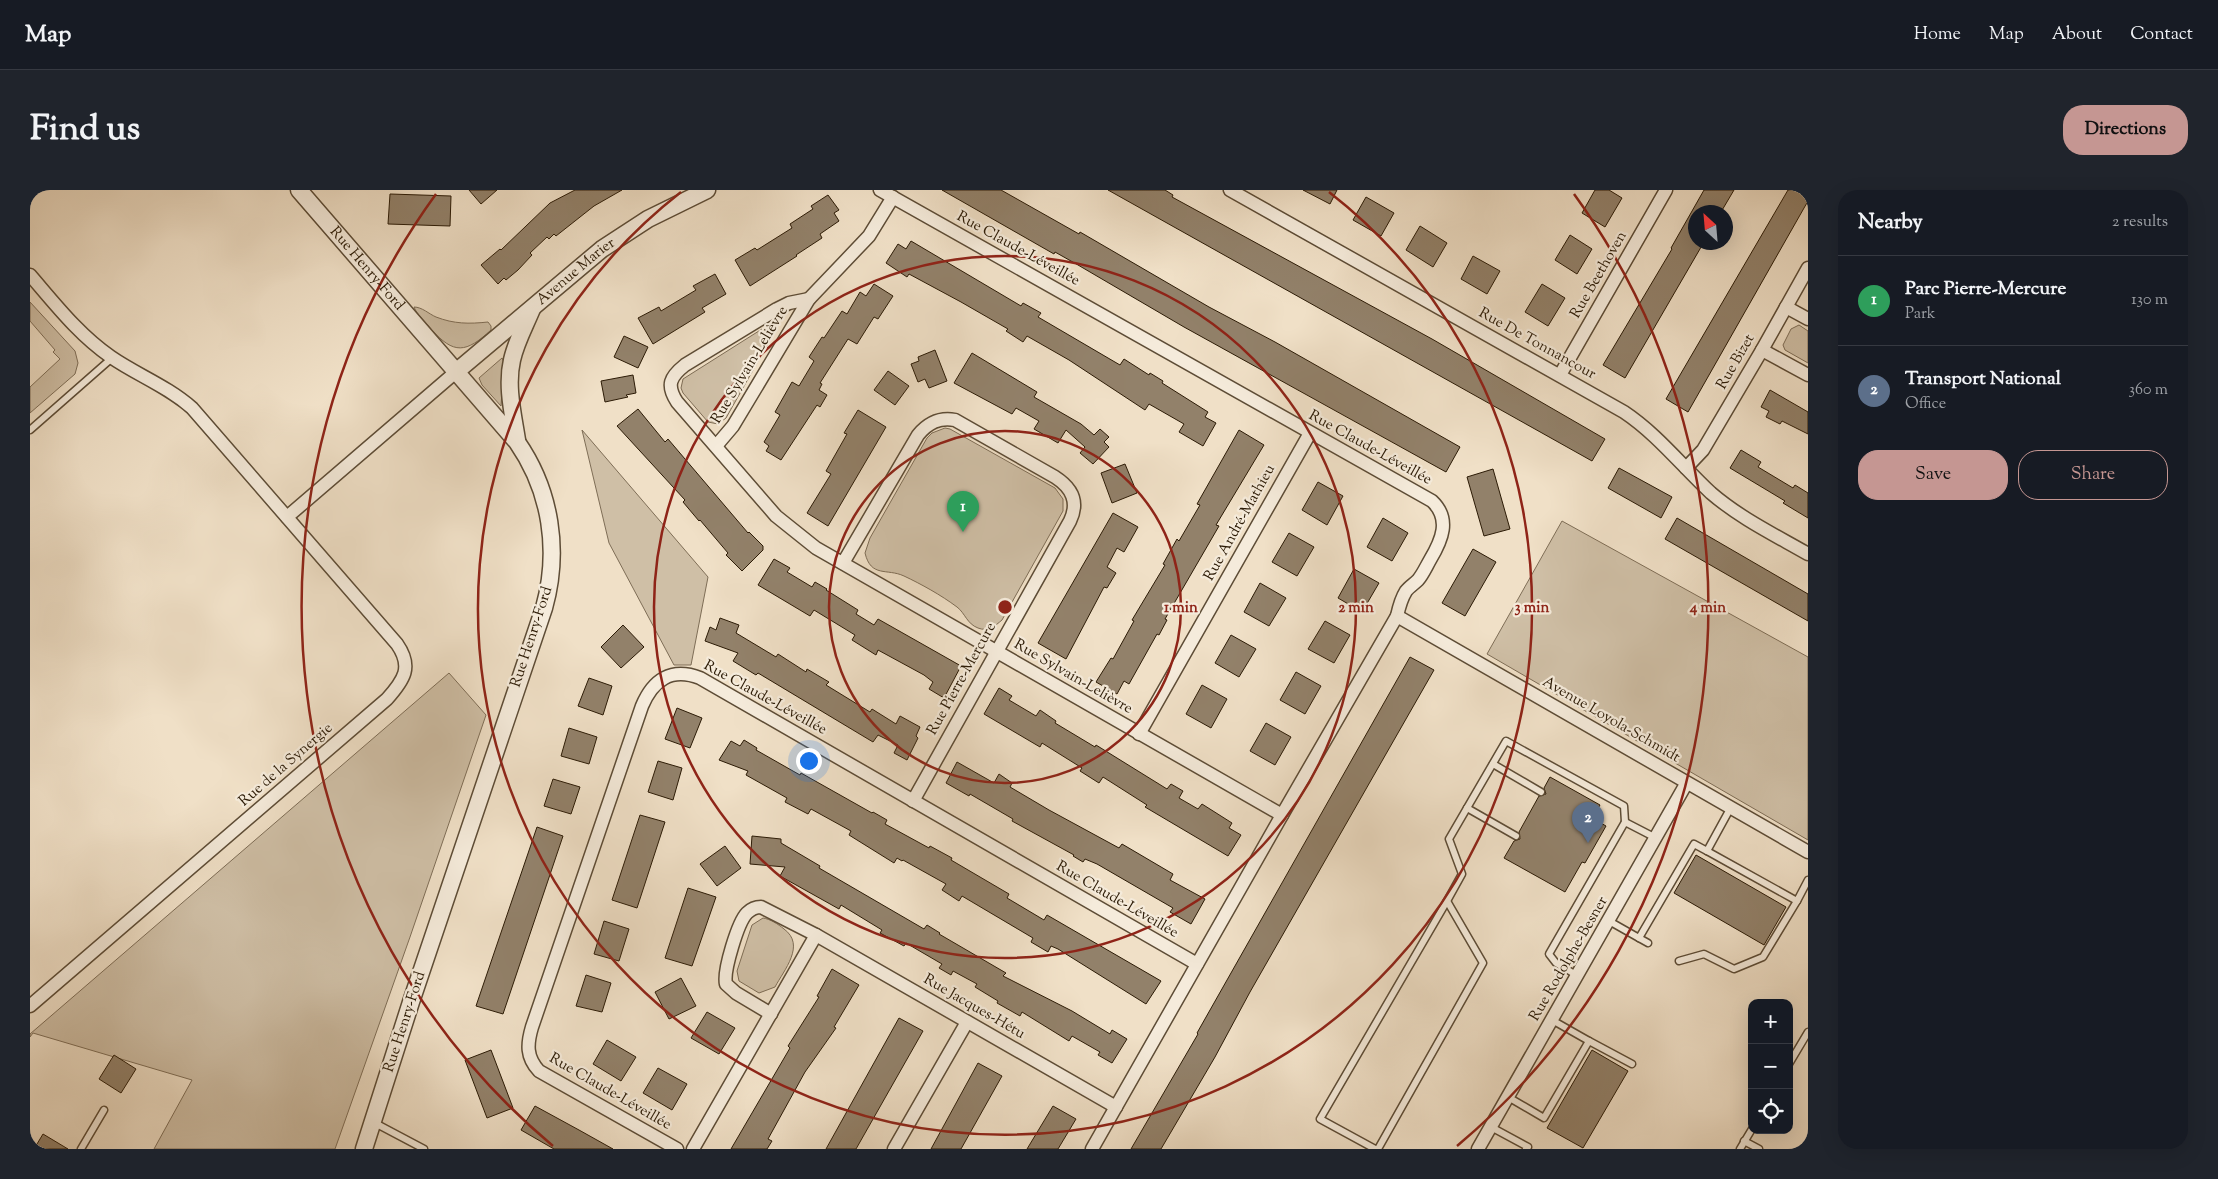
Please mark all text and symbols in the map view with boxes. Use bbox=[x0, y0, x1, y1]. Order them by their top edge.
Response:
text: Map bbox=[25, 18, 71, 52]
text: Home bbox=[1914, 22, 1961, 48]
text: Map bbox=[1989, 22, 2024, 48]
text: About bbox=[2052, 22, 2102, 48]
text: Contact bbox=[2130, 22, 2193, 48]
text: Find us bbox=[30, 105, 140, 156]
button: Directions bbox=[2063, 105, 2188, 155]
north arrow bbox=[1688, 205, 1733, 250]
street label: Rue Claude-Léveillée bbox=[953, 206, 1083, 292]
text: Nearby bbox=[1858, 208, 1923, 238]
text: 2 results bbox=[2112, 211, 2168, 234]
street label: Rue Henry-Ford bbox=[325, 222, 410, 316]
street label: Rue Beethoven bbox=[1566, 227, 1632, 322]
street label: Avenue Marier bbox=[532, 233, 619, 310]
text: Parc Pierre-Mercure bbox=[1905, 276, 2066, 303]
text: 1 bbox=[1871, 289, 1877, 312]
text: 130 m bbox=[2131, 289, 2168, 312]
street label: Rue Sylvain-Lelièvre bbox=[707, 302, 793, 428]
street label: Rue De Tonnancour bbox=[1474, 303, 1600, 385]
text: Park bbox=[1905, 303, 1936, 326]
street label: Rue Bizet bbox=[1712, 331, 1760, 393]
text: Transport National bbox=[1905, 366, 2061, 393]
text: 2 bbox=[1870, 379, 1878, 402]
text: 360 m bbox=[2129, 379, 2168, 402]
text: Office bbox=[1905, 393, 1946, 416]
street label: Rue Claude-Léveillée bbox=[1305, 405, 1435, 491]
button: Save bbox=[1858, 450, 2008, 500]
button: Share bbox=[2018, 450, 2168, 500]
street label: Rue André-Mathieu bbox=[1199, 461, 1281, 585]
pin: 1 bbox=[947, 491, 979, 532]
street label: Rue Henry-Ford bbox=[506, 583, 558, 690]
centre of rings bbox=[996, 598, 1014, 616]
text: 1 min bbox=[1164, 598, 1198, 619]
text: 2 min bbox=[1338, 598, 1374, 619]
text: 3 min bbox=[1515, 598, 1550, 619]
text: 4 min bbox=[1689, 598, 1726, 619]
street label: Rue Pierre-Mercure bbox=[922, 619, 1002, 739]
street label: Rue Sylvain-Lelièvre bbox=[1010, 634, 1136, 720]
street label: Rue Claude-Léveillée bbox=[700, 655, 830, 741]
street label: Avenue Loyola-Schmidt bbox=[1538, 672, 1684, 768]
street label: Rue de la Synergie bbox=[235, 718, 337, 812]
your location bbox=[796, 748, 822, 774]
pin: 2 bbox=[1572, 802, 1604, 843]
street label: Rue Claude-Léveillée bbox=[1052, 856, 1182, 944]
street label: Rue Rodolphe-Besner bbox=[1525, 892, 1613, 1025]
street label: Rue Henry-Ford bbox=[379, 968, 431, 1075]
street label: Rue Jacques-Hétu bbox=[919, 969, 1029, 1045]
map controls bbox=[1748, 999, 1793, 1134]
button: + bbox=[1748, 999, 1793, 1044]
button: − bbox=[1748, 1044, 1793, 1089]
street label: Rue Claude-Léveillée bbox=[545, 1048, 675, 1136]
button: locate bbox=[1748, 1089, 1793, 1134]

